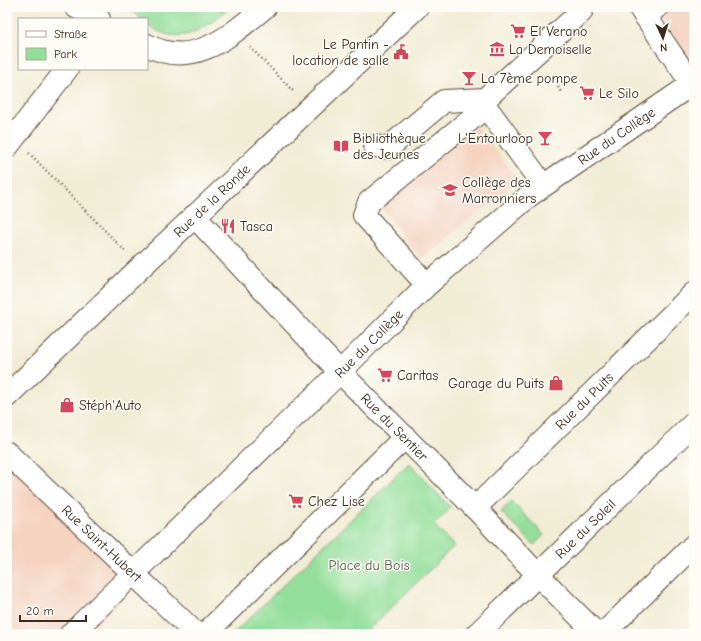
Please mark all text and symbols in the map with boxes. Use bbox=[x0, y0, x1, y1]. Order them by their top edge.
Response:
legend bbox=[18, 18, 148, 70]
north arrow bbox=[643, 18, 683, 58]
supermarket icon: El Verano bbox=[509, 22, 527, 40]
place label: El Verano bbox=[530, 23, 588, 40]
text: Straße bbox=[54, 27, 87, 41]
place label: Le Pantin - location de salle bbox=[292, 36, 389, 69]
museum icon: La Demoiselle bbox=[488, 40, 506, 58]
place label: La Demoiselle bbox=[509, 41, 592, 58]
text: N bbox=[660, 41, 668, 54]
public building icon: Le Pantin - location de salle bbox=[392, 43, 410, 61]
text: Park bbox=[54, 47, 77, 61]
bar icon: La 7ème pompe bbox=[460, 69, 478, 87]
place label: La 7ème pompe bbox=[481, 70, 577, 87]
supermarket icon: Le Silo bbox=[578, 84, 596, 102]
place label: Le Silo bbox=[599, 85, 639, 102]
street label: Rue du Collège bbox=[574, 103, 658, 168]
bar icon: L'Entourloop bbox=[536, 129, 554, 147]
place label: Bibliothèque des Jeunes bbox=[353, 130, 426, 163]
place label: L'Entourloop bbox=[458, 130, 533, 147]
library icon: Bibliothèque des Jeunes bbox=[332, 137, 350, 155]
street label: Rue de la Ronde bbox=[170, 160, 254, 241]
place label: Collège des Marronniers bbox=[462, 174, 536, 207]
school or university icon: Collège des Marronniers bbox=[441, 181, 459, 199]
restaurant icon: Tasca bbox=[219, 217, 237, 235]
place label: Tasca bbox=[240, 218, 273, 235]
street label: Rue du Collège bbox=[331, 305, 407, 381]
supermarket icon: Caritas bbox=[376, 366, 394, 384]
place label: Caritas bbox=[397, 367, 438, 384]
street label: Rue du Puits bbox=[552, 369, 617, 433]
shop icon: Garage du Puits bbox=[547, 374, 565, 392]
place label: Garage du Puits bbox=[448, 375, 544, 392]
street label: Rue du Sentier bbox=[357, 389, 432, 465]
shop icon: Stéph'Auto bbox=[58, 396, 76, 414]
place label: Stéph'Auto bbox=[79, 397, 141, 414]
supermarket icon: Chez Lise bbox=[287, 492, 305, 510]
place label: Chez Lise bbox=[308, 493, 365, 510]
street label: Rue du Soleil bbox=[551, 495, 619, 562]
street label: Rue Saint-Hubert bbox=[58, 501, 146, 586]
park label: Place du Bois bbox=[329, 557, 410, 574]
scale bar bbox=[20, 597, 86, 623]
text: 20 m bbox=[26, 604, 54, 618]

